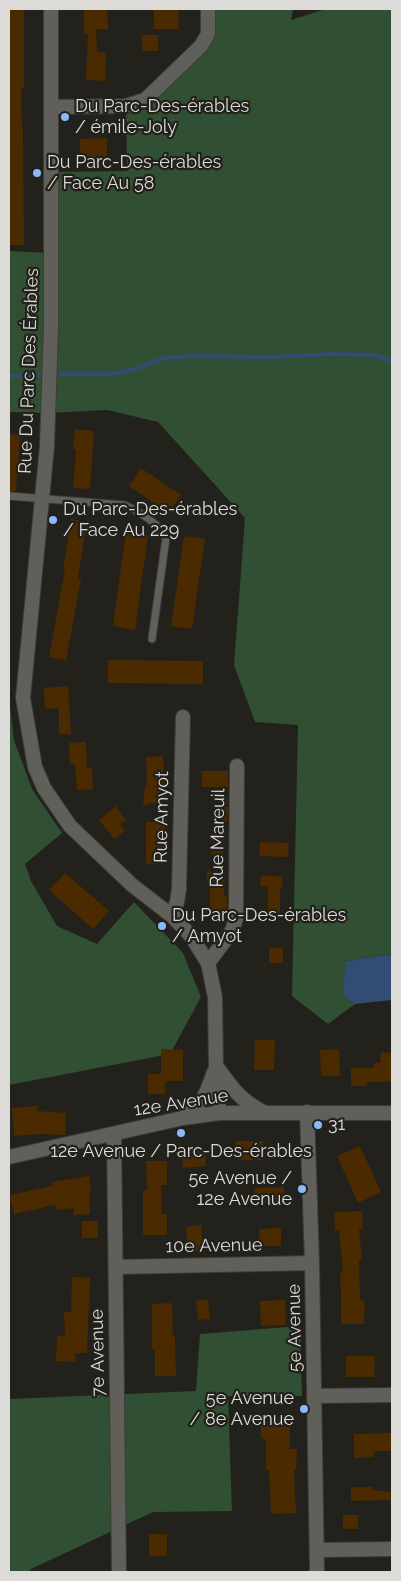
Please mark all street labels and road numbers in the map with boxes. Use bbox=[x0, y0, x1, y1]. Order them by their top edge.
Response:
street label: Rue Du Parc Des Érables bbox=[15, 268, 43, 474]
street label: Rue Amyot bbox=[150, 771, 174, 863]
street label: Rue Mareuil bbox=[206, 788, 230, 888]
street label: 12e Avenue bbox=[132, 1085, 230, 1121]
street label: 10e Avenue bbox=[165, 1234, 263, 1258]
street label: 5e Avenue bbox=[283, 1284, 307, 1372]
street label: 7e Avenue bbox=[86, 1309, 110, 1397]

